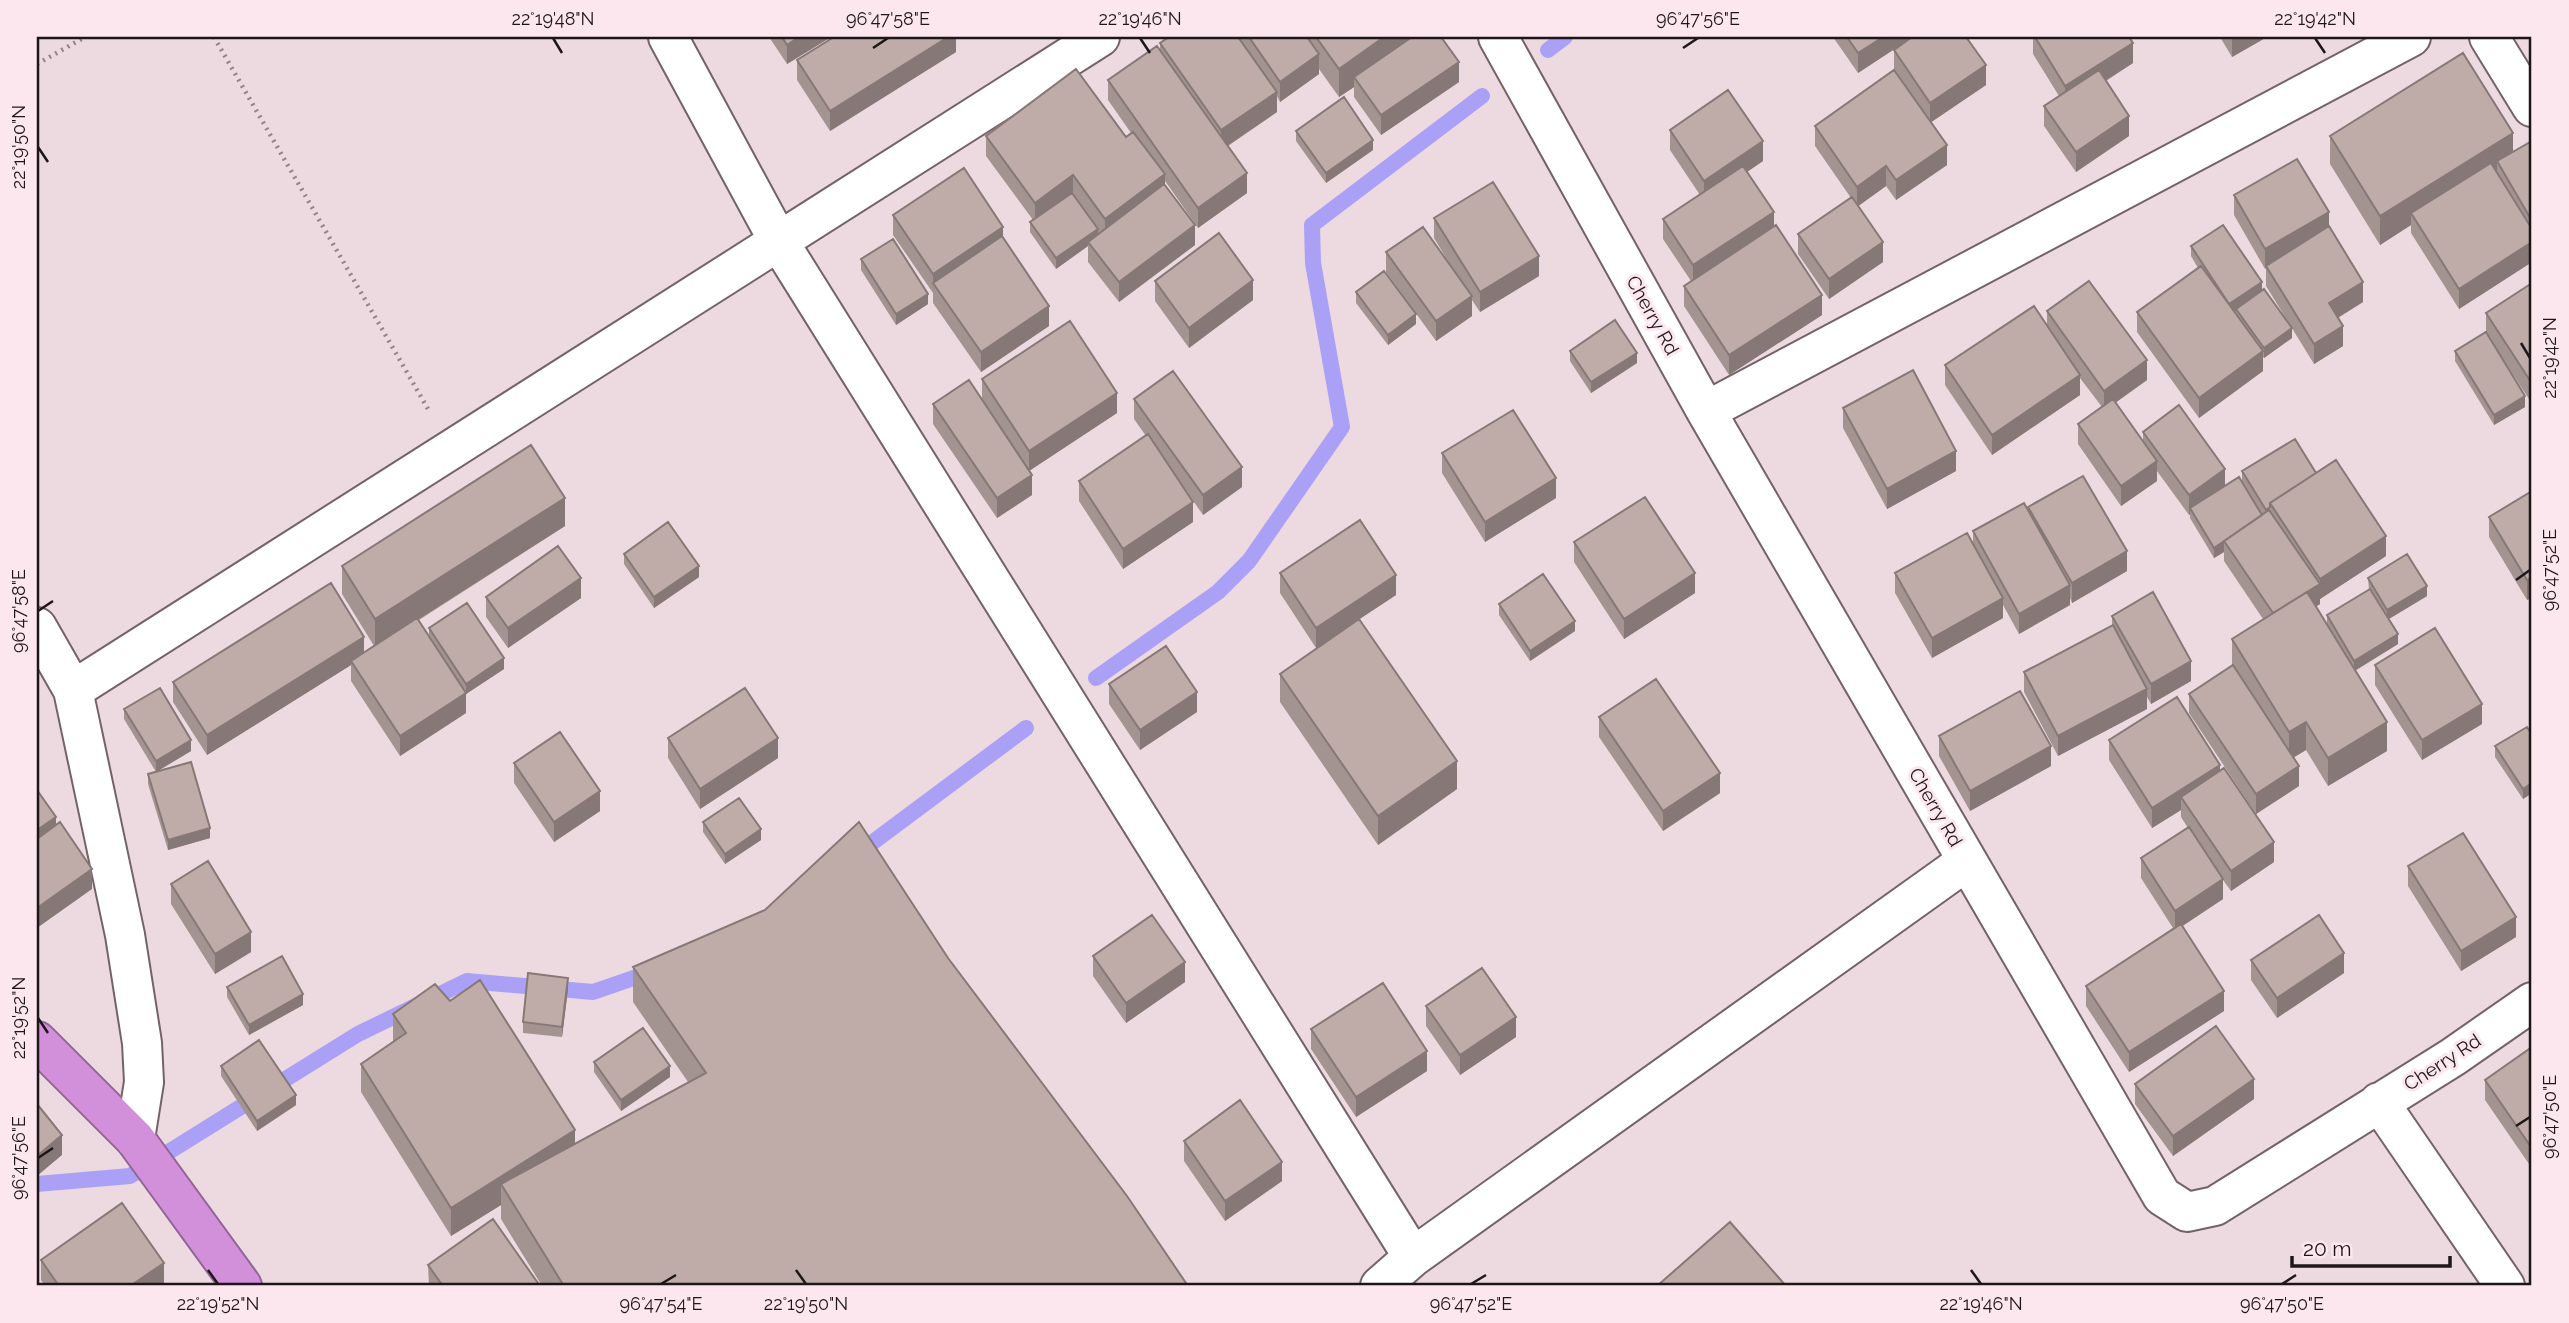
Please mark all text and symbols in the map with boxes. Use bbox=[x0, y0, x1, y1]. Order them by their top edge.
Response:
text: 22°19'48"N bbox=[512, 8, 595, 29]
text: 96°47'58"E bbox=[846, 8, 930, 29]
text: 22°19'46"N bbox=[1098, 8, 1182, 29]
text: 96°47'56"E bbox=[1656, 8, 1740, 29]
text: 22°19'42"N bbox=[2274, 8, 2356, 29]
text: 22°19'50"N bbox=[8, 105, 29, 189]
street label: Cherry Rd bbox=[1622, 272, 1684, 358]
text: 22°19'42"N bbox=[2539, 317, 2560, 399]
text: 96°47'52"E bbox=[2539, 529, 2560, 611]
text: 96°47'58"E bbox=[8, 569, 29, 653]
street label: Cherry Rd bbox=[1905, 764, 1967, 850]
text: 22°19'52"N bbox=[8, 977, 29, 1059]
street label: Cherry Rd bbox=[2399, 1029, 2485, 1095]
text: 96°47'50"E bbox=[2539, 1075, 2560, 1159]
text: 96°47'56"E bbox=[8, 1116, 29, 1200]
scale bar bbox=[2292, 1225, 2450, 1269]
text: 20 m bbox=[2303, 1236, 2351, 1261]
text: 22°19'52"N bbox=[177, 1293, 259, 1314]
text: 96°47'54"E bbox=[619, 1293, 703, 1314]
text: 22°19'50"N bbox=[764, 1293, 848, 1314]
text: 96°47'52"E bbox=[1430, 1293, 1512, 1314]
text: 22°19'46"N bbox=[1939, 1293, 2023, 1314]
text: 96°47'50"E bbox=[2240, 1293, 2324, 1314]

